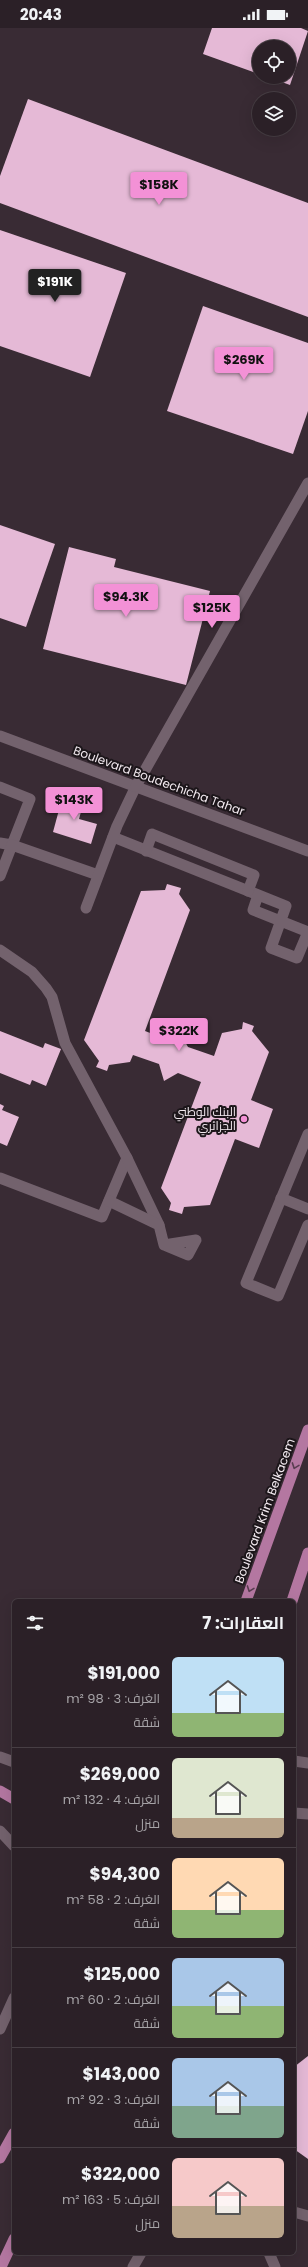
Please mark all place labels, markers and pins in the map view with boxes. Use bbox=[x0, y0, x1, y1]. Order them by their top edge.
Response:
pin: $158K bbox=[131, 172, 187, 206]
pin: $191K bbox=[27, 269, 83, 303]
pin: $269K bbox=[216, 347, 272, 381]
pin: $94.3K bbox=[93, 584, 159, 618]
pin: $125K bbox=[184, 595, 240, 629]
pin: $143K bbox=[46, 787, 102, 821]
pin: $322K bbox=[151, 1018, 207, 1052]
place label: البنك الوطني الجزائري bbox=[174, 1103, 236, 1136]
marker: البنك الوطني الجزائري bbox=[239, 1114, 249, 1124]

